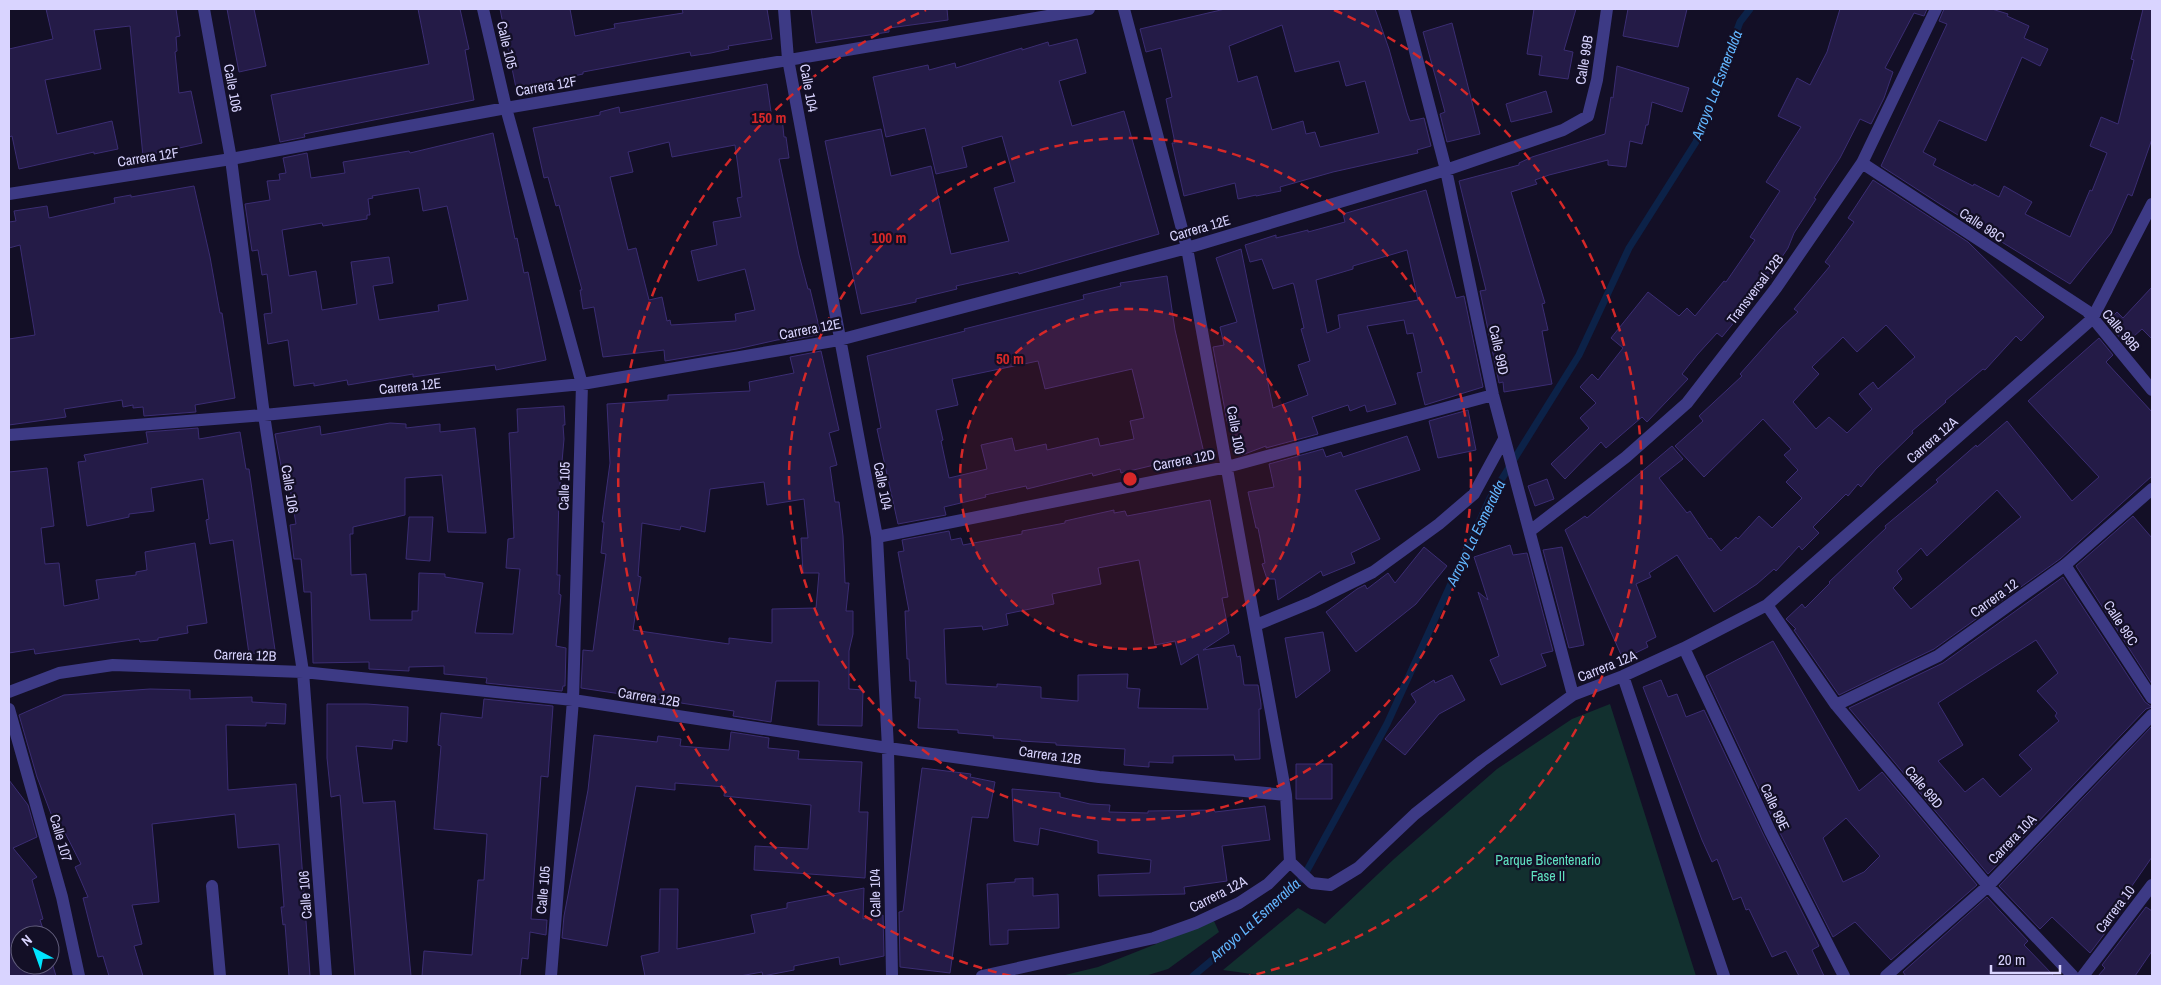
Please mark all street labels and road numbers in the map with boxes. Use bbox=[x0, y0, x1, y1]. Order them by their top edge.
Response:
street label: Calle 105 bbox=[493, 19, 521, 71]
street label: Calle 99B bbox=[1571, 34, 1597, 86]
street label: Calle 106 bbox=[220, 63, 246, 113]
street label: Calle 104 bbox=[796, 63, 822, 114]
street label: Carrera 12F bbox=[514, 72, 578, 100]
street label: Carrera 12F bbox=[116, 143, 180, 171]
street label: Calle 98C bbox=[1956, 204, 2008, 246]
street label: Carrera 12E bbox=[1167, 211, 1233, 245]
street label: Transversal 12B bbox=[1723, 250, 1787, 328]
street label: Calle 99B bbox=[2098, 305, 2144, 355]
street label: Carrera 12E bbox=[778, 314, 842, 344]
street label: Calle 99D bbox=[1485, 323, 1513, 377]
street label: Carrera 12E bbox=[378, 374, 442, 398]
street label: Calle 100 bbox=[1223, 405, 1249, 455]
street label: Carrera 12A bbox=[1902, 412, 1962, 467]
street label: Carrera 12D bbox=[1151, 445, 1217, 475]
street label: Calle 104 bbox=[870, 460, 897, 512]
street label: Calle 105 bbox=[554, 461, 574, 511]
street label: Calle 106 bbox=[277, 464, 303, 514]
street label: Carrera 12 bbox=[1967, 575, 2021, 621]
street label: Calle 99C bbox=[2100, 597, 2142, 649]
street label: Carrera 12B bbox=[213, 645, 277, 665]
street label: Carrera 12A bbox=[1575, 646, 1640, 686]
street label: Carrera 12B bbox=[617, 683, 682, 711]
street label: Carrera 12B bbox=[1018, 742, 1083, 768]
street label: Calle 99D bbox=[1901, 762, 1947, 812]
street label: Calle 99E bbox=[1756, 781, 1794, 833]
street label: Carrera 10A bbox=[1984, 810, 2040, 868]
street label: Calle 107 bbox=[46, 812, 76, 864]
street label: Calle 105 bbox=[532, 865, 554, 915]
street label: Calle 104 bbox=[866, 868, 884, 917]
street label: Calle 106 bbox=[294, 870, 316, 920]
street label: Carrera 12A bbox=[1186, 872, 1250, 916]
street label: Carrera 10 bbox=[2091, 882, 2139, 936]

